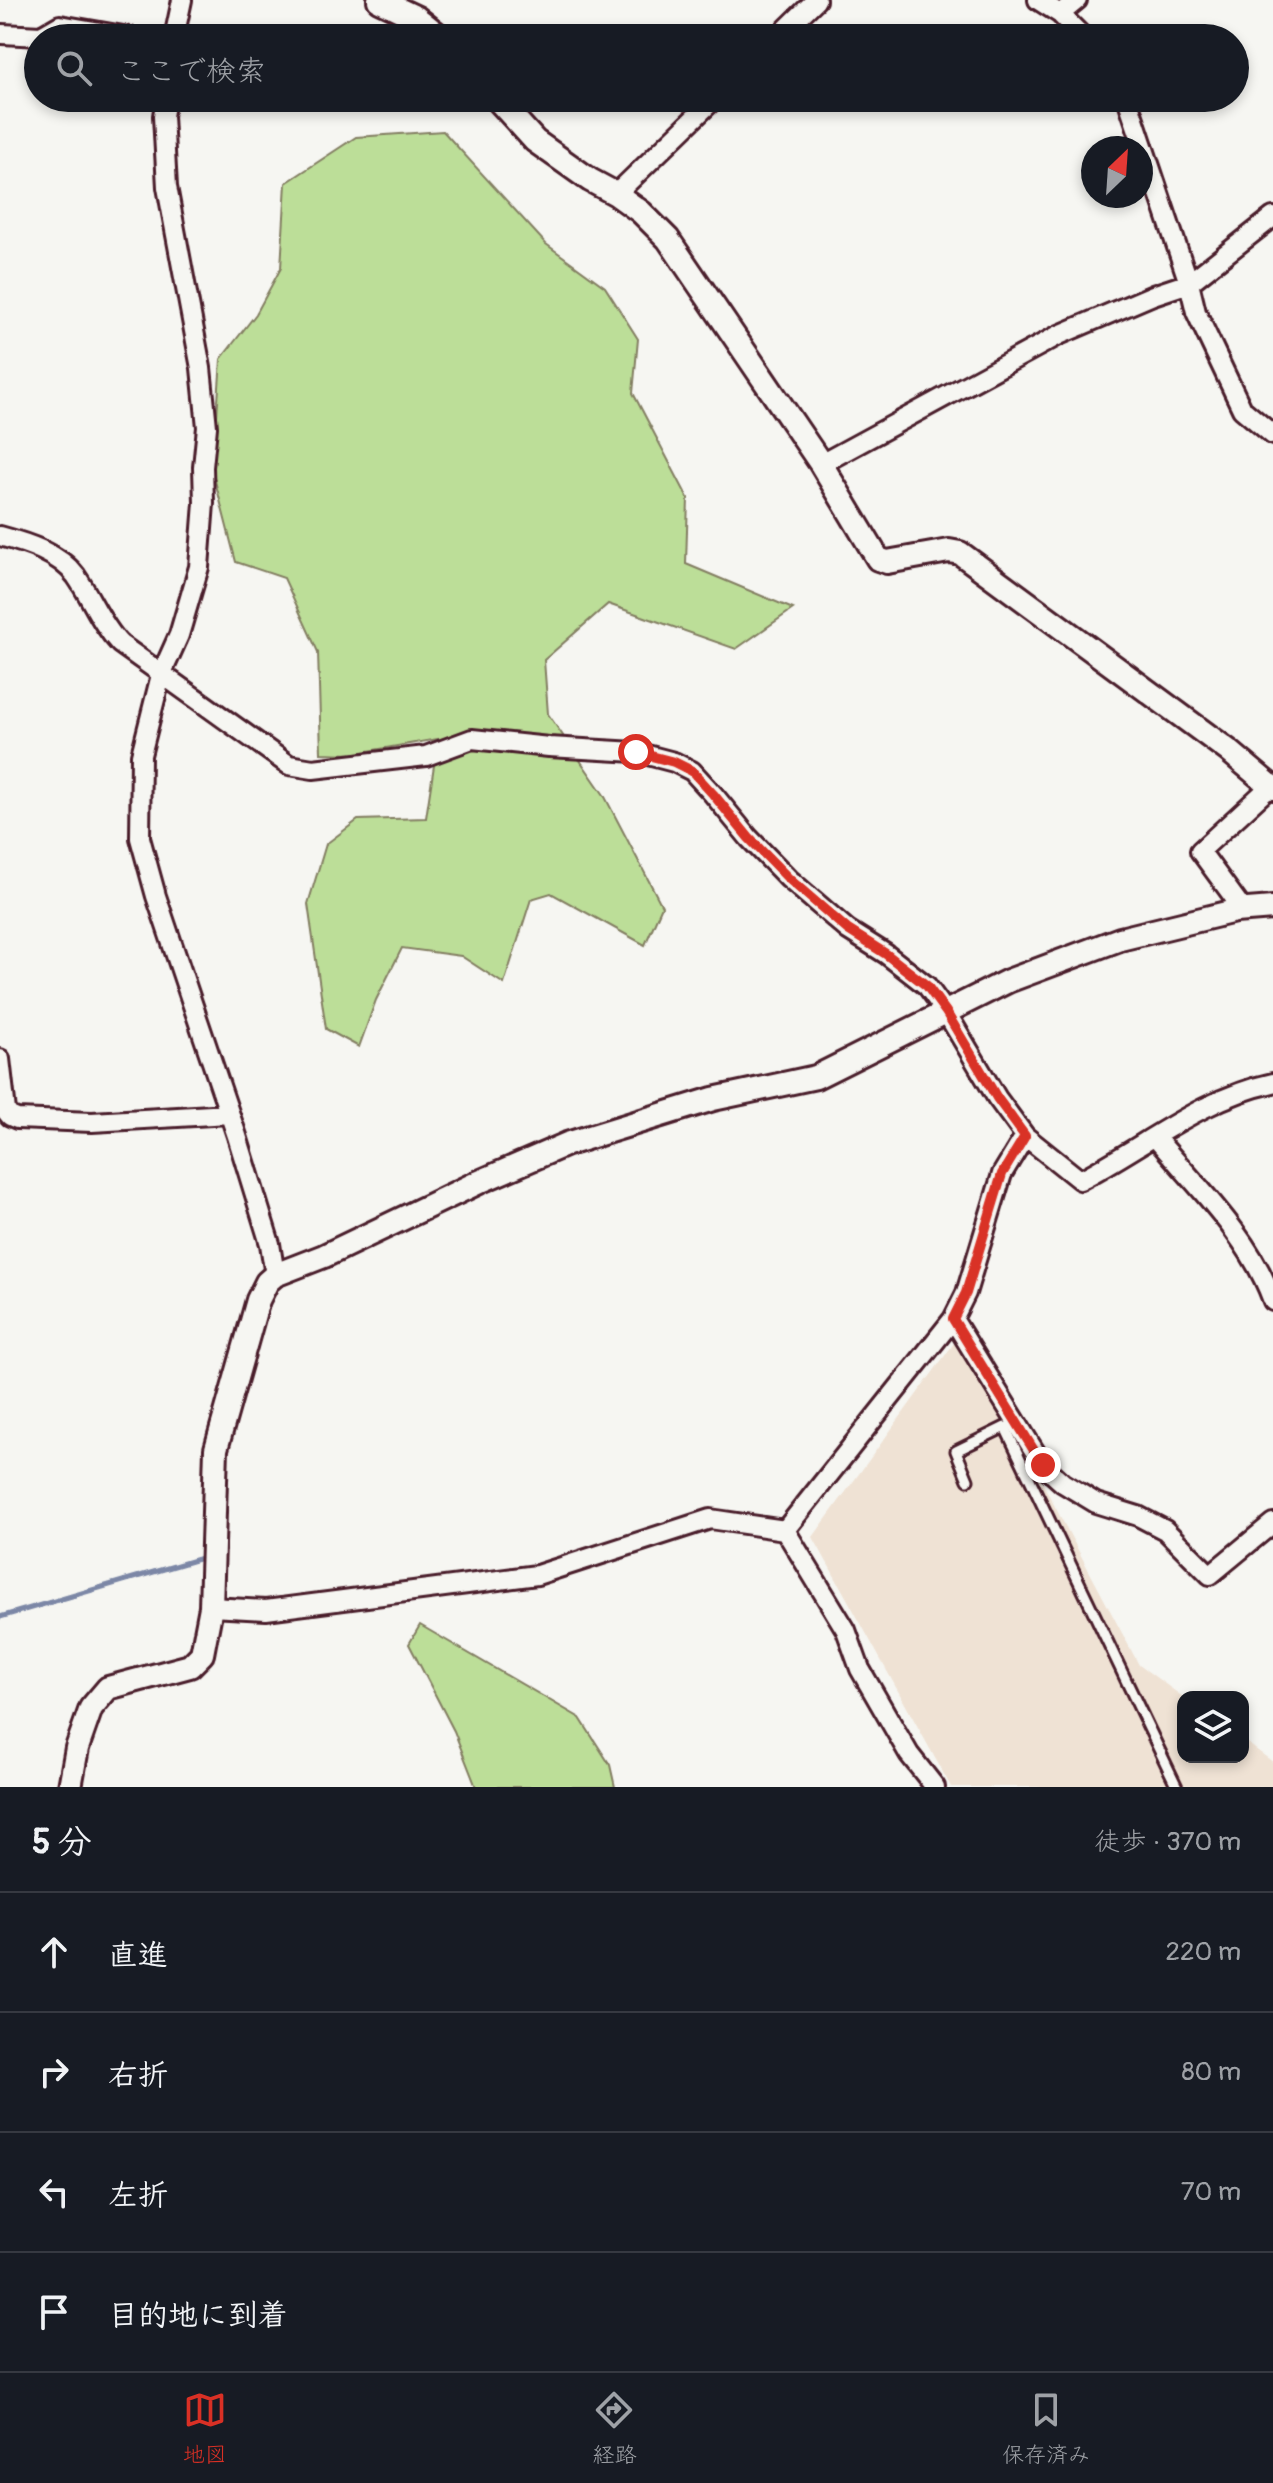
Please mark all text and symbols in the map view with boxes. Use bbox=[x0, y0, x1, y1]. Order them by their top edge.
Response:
search box bbox=[24, 24, 1249, 112]
icon: search bbox=[52, 46, 96, 90]
text: ここで検索 bbox=[116, 53, 266, 90]
north arrow bbox=[1081, 136, 1153, 208]
route start bbox=[618, 734, 654, 770]
route end bbox=[1025, 1447, 1061, 1483]
map controls bbox=[1177, 1691, 1249, 1763]
button: layers bbox=[1177, 1691, 1249, 1763]
text: 5 分 bbox=[32, 1821, 92, 1864]
text: 徒歩 · 370 m bbox=[1095, 1826, 1241, 1858]
icon: ahead bbox=[32, 1930, 76, 1974]
text: 220 m bbox=[1165, 1936, 1241, 1968]
text: 直進 bbox=[108, 1937, 168, 1974]
icon: right bbox=[32, 2050, 76, 2094]
text: 80 m bbox=[1181, 2056, 1241, 2088]
text: 右折 bbox=[108, 2057, 168, 2094]
icon: left bbox=[32, 2170, 76, 2214]
text: 70 m bbox=[1181, 2176, 1241, 2208]
text: 左折 bbox=[108, 2177, 168, 2214]
icon: arrive bbox=[32, 2290, 76, 2334]
text: 目的地に到着 bbox=[108, 2297, 288, 2334]
tab: 地図 bbox=[183, 2388, 227, 2469]
tab: 経路 bbox=[592, 2388, 636, 2469]
tab: 保存済み bbox=[1002, 2388, 1090, 2469]

